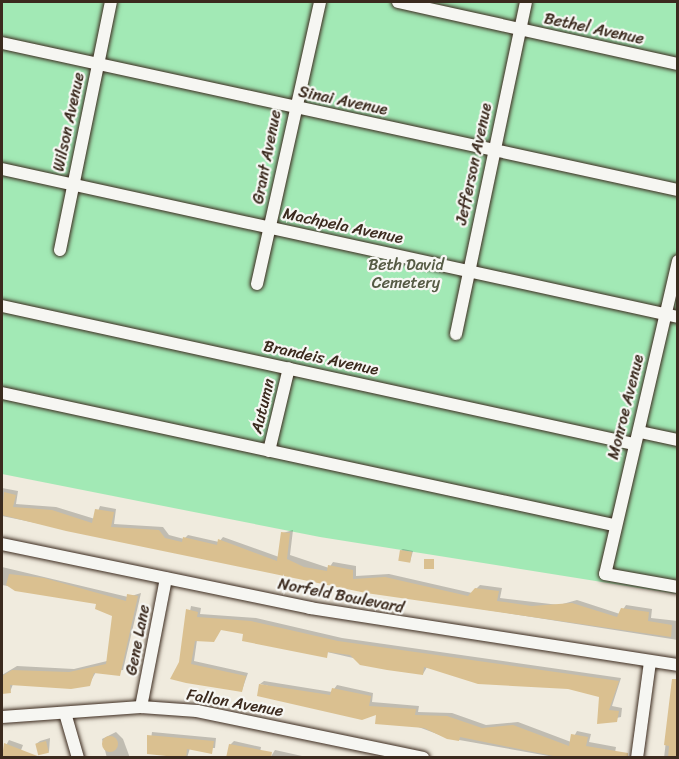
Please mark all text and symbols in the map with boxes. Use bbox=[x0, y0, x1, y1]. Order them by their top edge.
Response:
street label: Bethel Avenue bbox=[542, 9, 646, 49]
street label: Wilson Avenue bbox=[49, 71, 89, 173]
street label: Sinai Avenue bbox=[297, 82, 389, 120]
street label: Jefferson Avenue bbox=[452, 101, 496, 227]
street label: Grant Avenue bbox=[249, 109, 285, 205]
street label: Machpela Avenue bbox=[281, 204, 405, 248]
park label: Beth David Cemetery bbox=[368, 255, 444, 293]
street label: Brandeis Avenue bbox=[262, 336, 380, 380]
street label: Monroe Avenue bbox=[604, 353, 648, 461]
street label: Autumn bbox=[247, 377, 279, 435]
street label: Norfeld Boulevard bbox=[277, 574, 405, 618]
street label: Gene Lane bbox=[122, 603, 154, 677]
street label: Fallon Avenue bbox=[185, 685, 285, 721]

